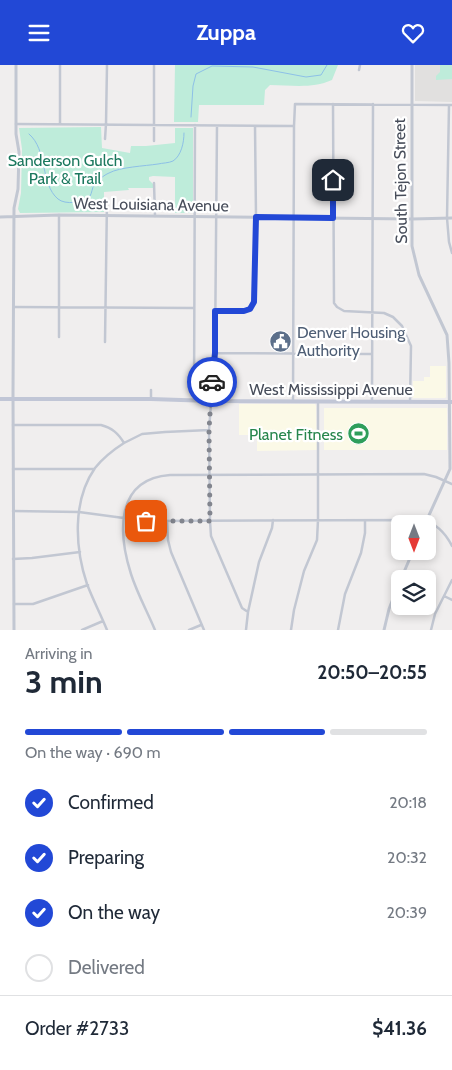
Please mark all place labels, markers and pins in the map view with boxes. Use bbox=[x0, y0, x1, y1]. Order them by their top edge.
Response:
pin bbox=[312, 159, 354, 201]
place label: Denver Housing Authority bbox=[297, 323, 406, 360]
public building icon: Denver Housing Authority bbox=[269, 329, 293, 353]
sports icon: Planet Fitness bbox=[347, 422, 371, 446]
place label: Planet Fitness bbox=[249, 425, 343, 444]
pin bbox=[125, 500, 167, 542]

